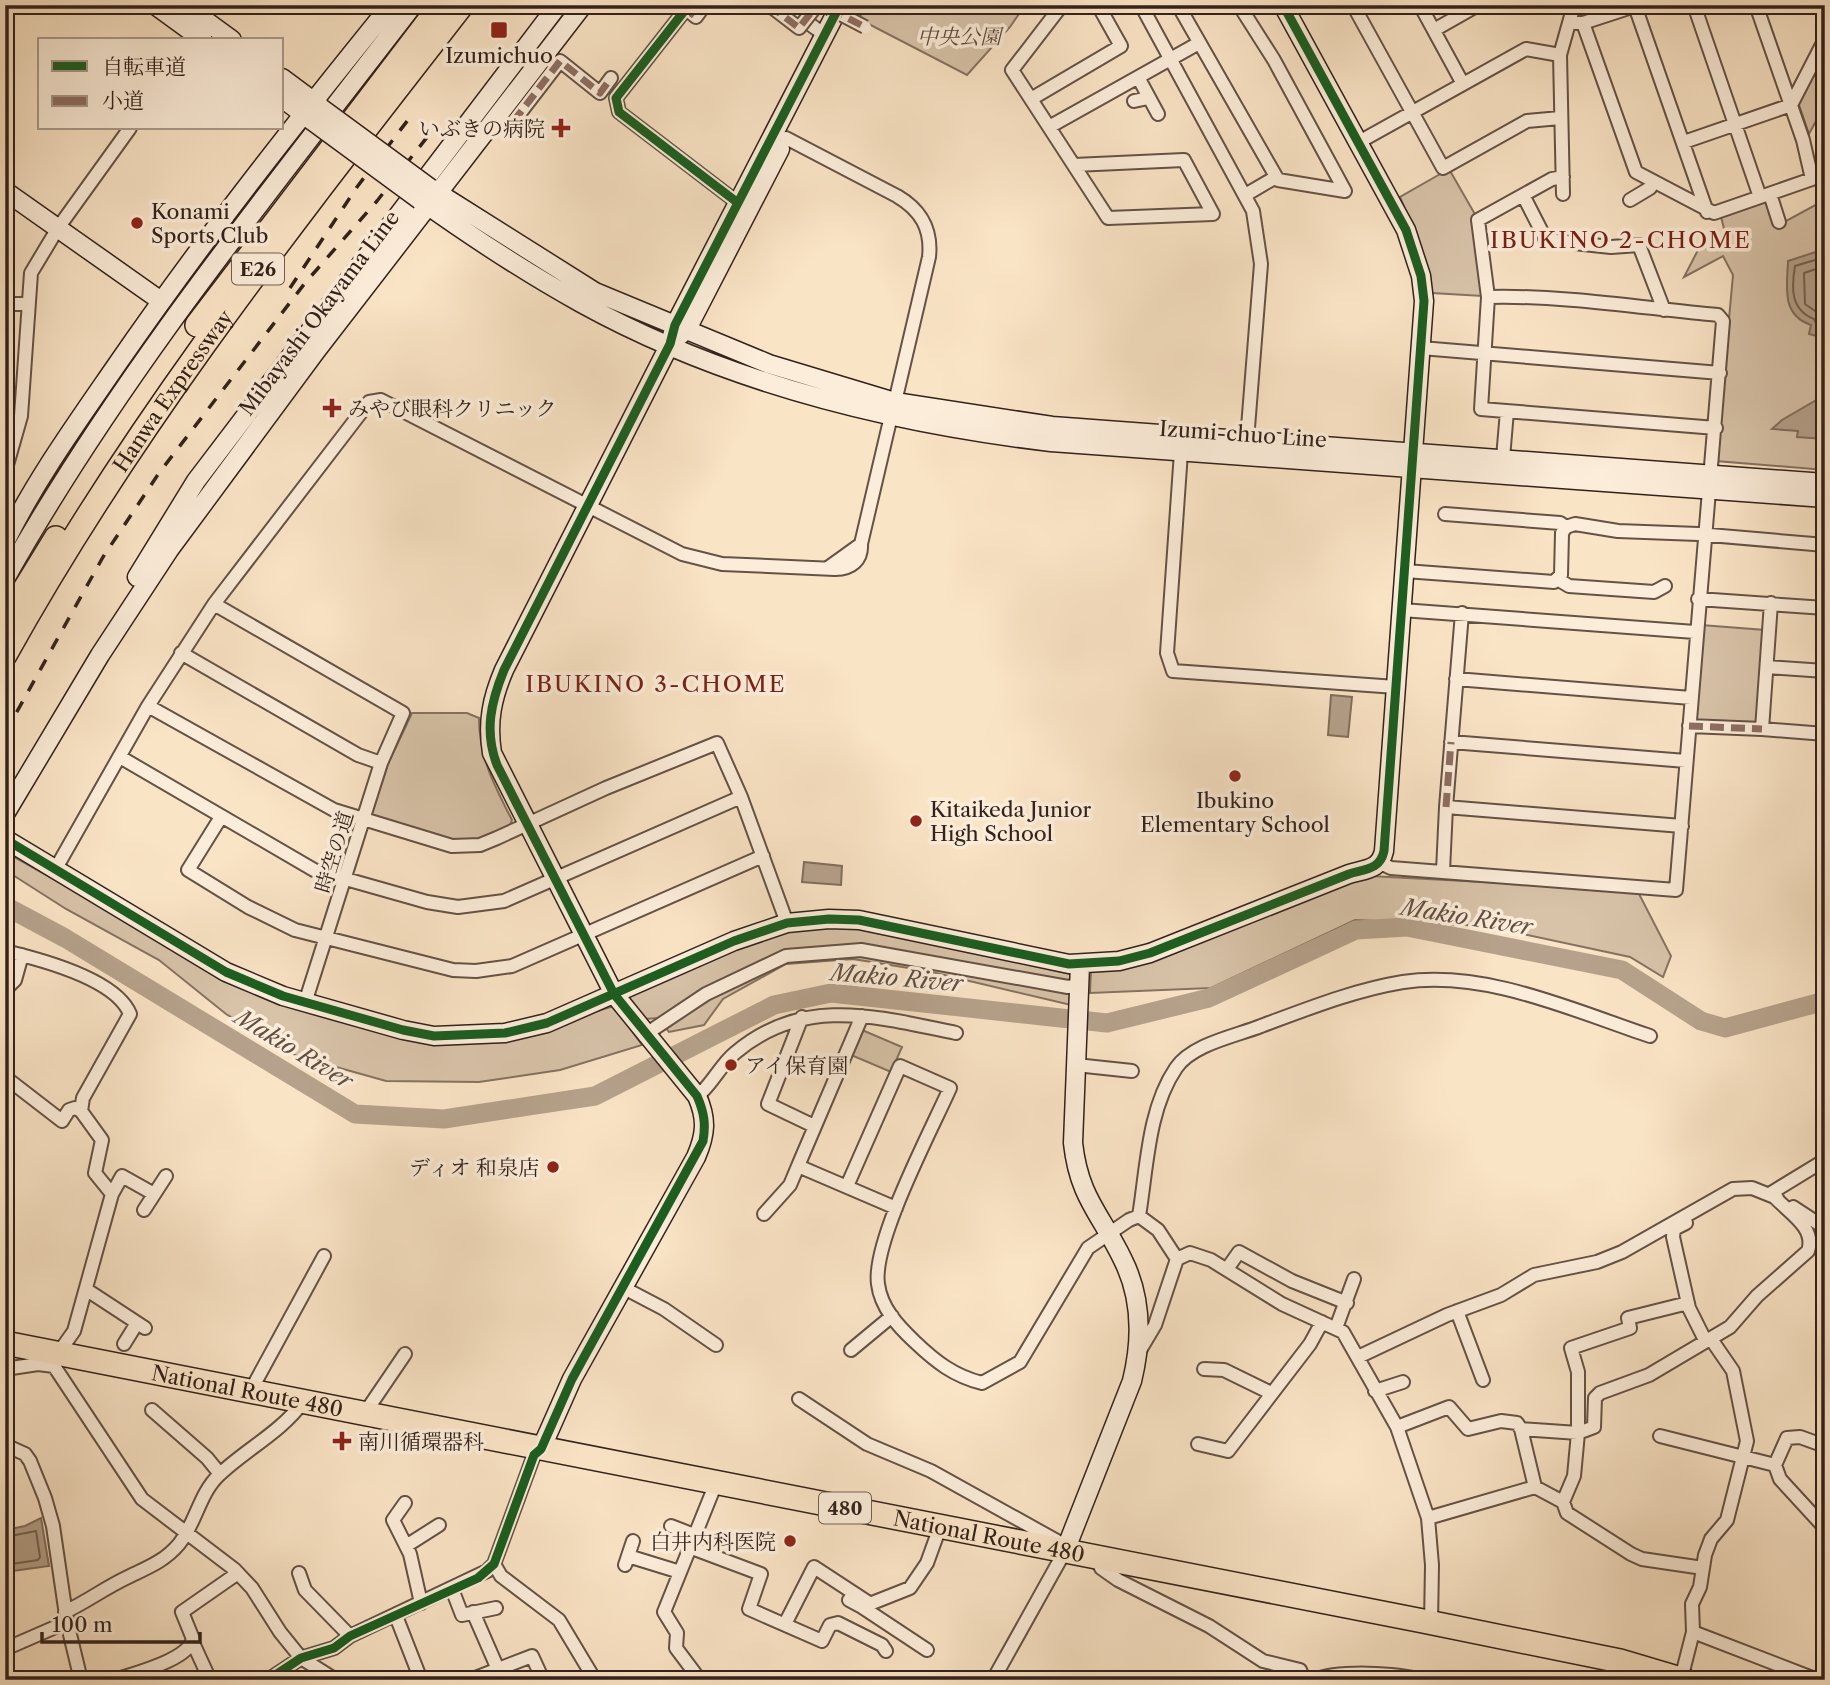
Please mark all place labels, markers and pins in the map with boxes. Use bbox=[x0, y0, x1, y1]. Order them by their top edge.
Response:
marker: Izumichuo bbox=[489, 20, 509, 40]
place label: Izumichuo bbox=[445, 43, 553, 68]
place label: いぶきの病院 bbox=[419, 116, 545, 141]
marker: いぶきの病院 bbox=[551, 118, 571, 138]
place label: Konami Sports Club bbox=[151, 199, 268, 248]
marker: Konami Sports Club bbox=[129, 215, 145, 231]
place label: みやび眼科クリニック bbox=[348, 396, 557, 421]
marker: みやび眼科クリニック bbox=[322, 398, 342, 418]
marker: Ibukino Elementary School bbox=[1227, 768, 1243, 784]
place label: Ibukino Elementary School bbox=[1140, 788, 1330, 837]
place label: Kitaikeda Junior High School bbox=[930, 797, 1092, 846]
marker: Kitaikeda Junior High School bbox=[908, 813, 924, 829]
place label: アイ保育園 bbox=[745, 1053, 848, 1078]
marker: アイ保育園 bbox=[723, 1057, 739, 1073]
place label: ディオ 和泉店 bbox=[409, 1155, 539, 1180]
marker: ディオ 和泉店 bbox=[545, 1159, 561, 1175]
place label: 南川循環器科 bbox=[358, 1429, 484, 1454]
marker: 南川循環器科 bbox=[332, 1431, 352, 1451]
place label: 白井内科医院 bbox=[650, 1529, 776, 1554]
marker: 白井内科医院 bbox=[782, 1533, 798, 1549]

